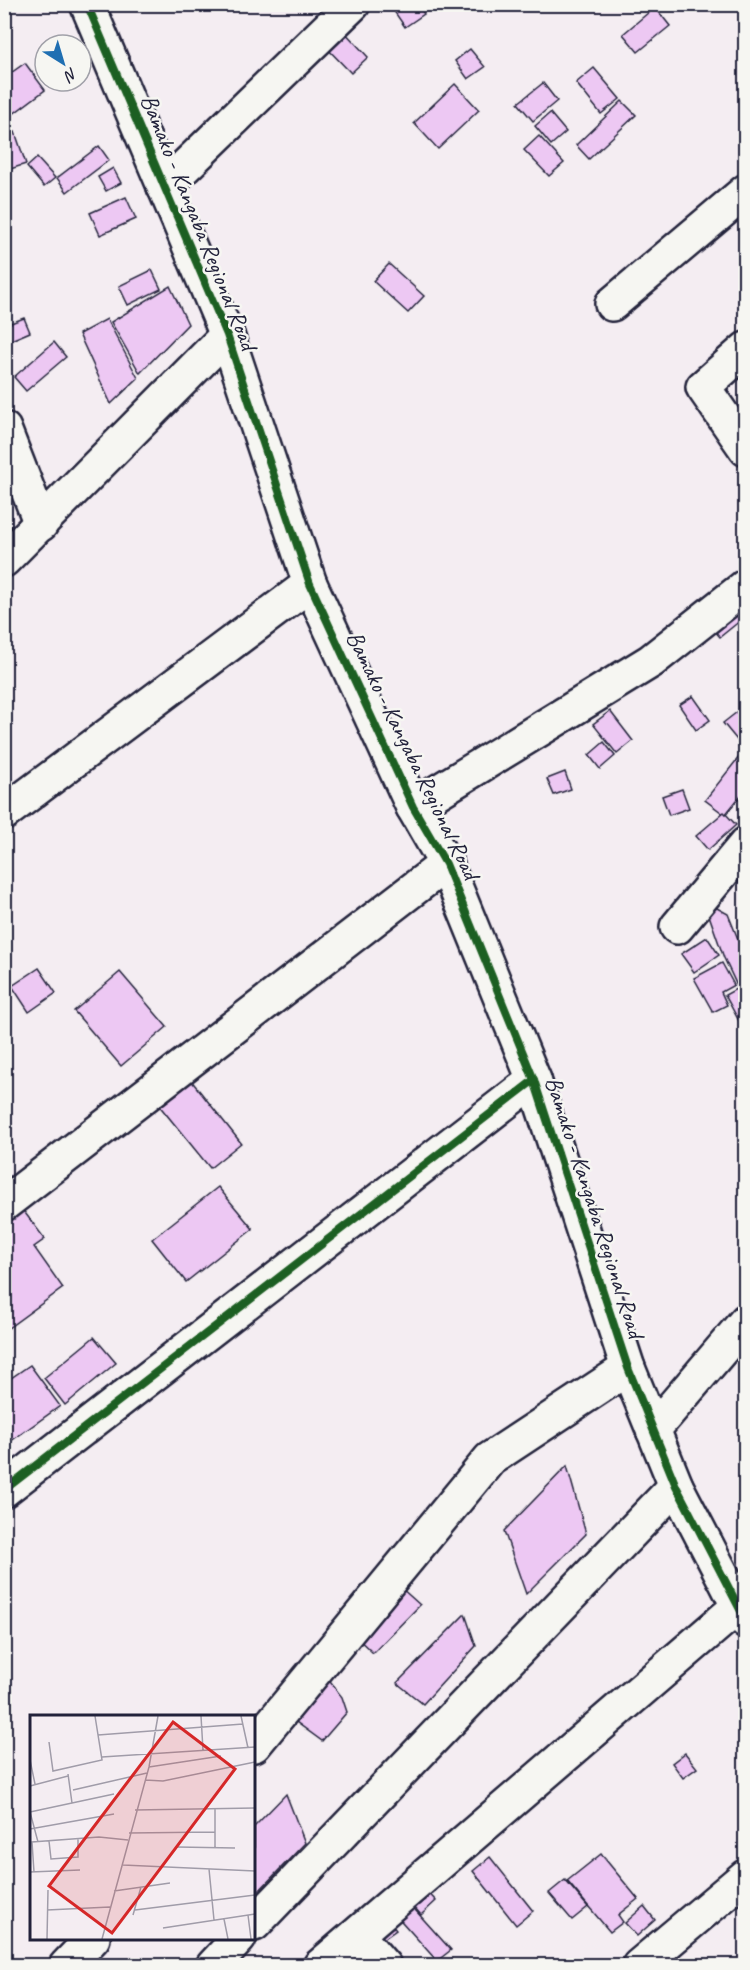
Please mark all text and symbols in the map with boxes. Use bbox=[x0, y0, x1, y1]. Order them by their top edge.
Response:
north arrow bbox=[33, 33, 93, 93]
text: N bbox=[59, 63, 81, 87]
street label: Bamako - Kangaba Regional Road bbox=[134, 90, 265, 357]
street label: Bamako - Kangaba Regional Road bbox=[340, 626, 488, 887]
street label: Bamako - Kangaba Regional Road bbox=[539, 1073, 653, 1345]
inset map bbox=[30, 1715, 255, 1940]

